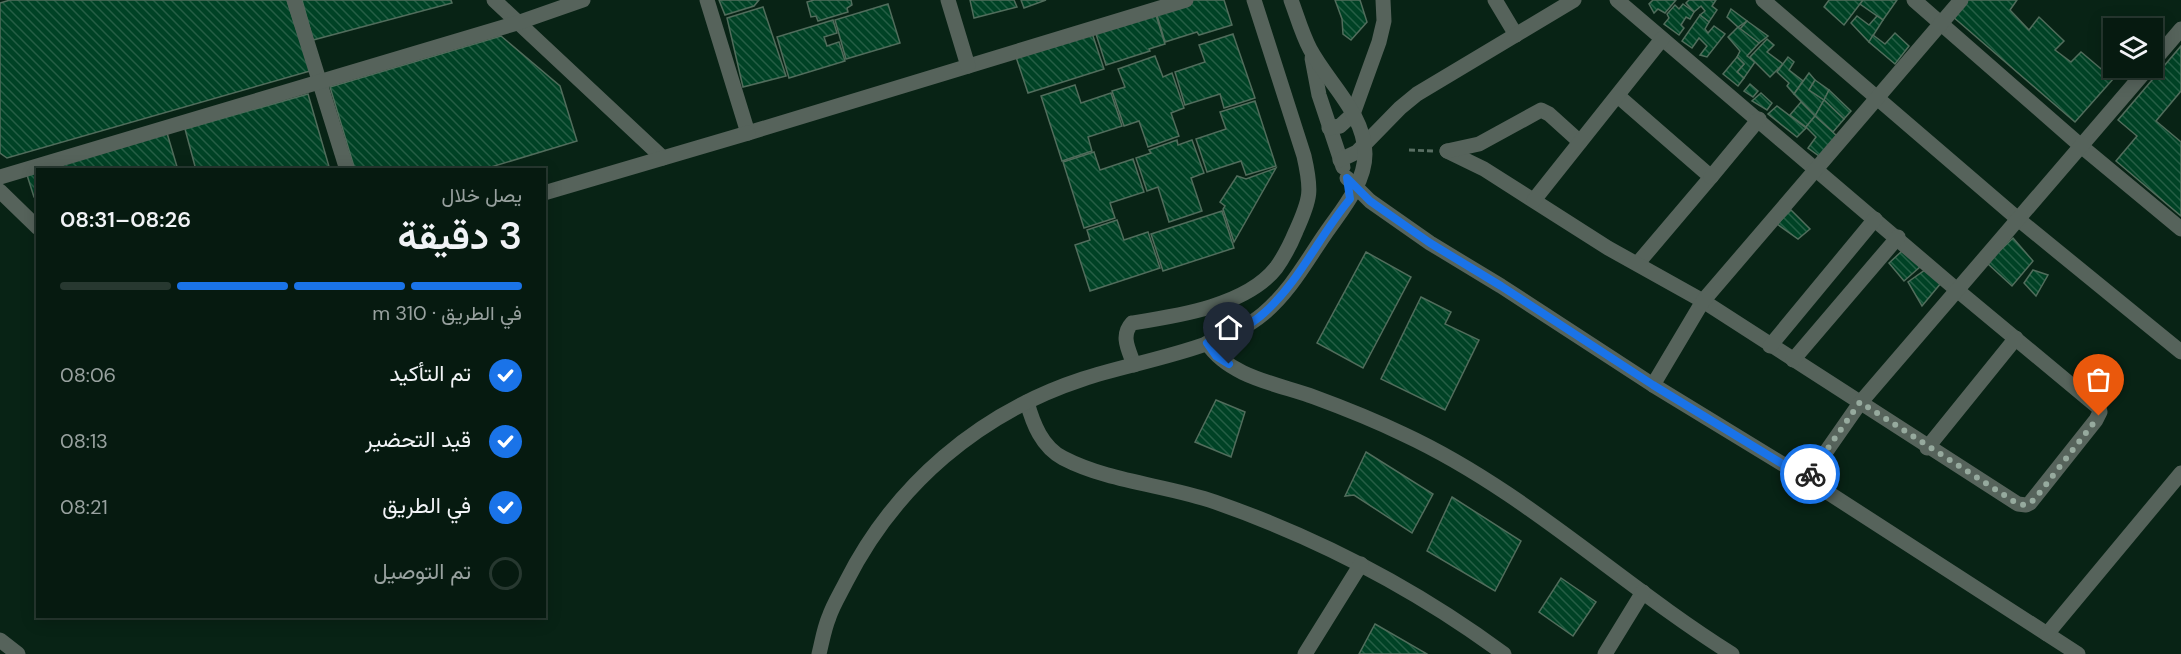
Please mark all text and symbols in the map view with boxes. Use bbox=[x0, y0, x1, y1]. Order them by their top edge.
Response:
map controls bbox=[2103, 18, 2163, 78]
button: layers bbox=[2103, 18, 2163, 78]
text: يصل خلال bbox=[442, 182, 522, 208]
text: 08:26–08:31 bbox=[60, 205, 191, 234]
text: 3 دقيقة bbox=[398, 210, 522, 261]
text: في الطريق · 310 m bbox=[372, 300, 522, 326]
pin bbox=[1203, 302, 1254, 364]
icon: home bbox=[1212, 311, 1245, 344]
pin bbox=[2073, 354, 2124, 416]
text: تم التأكيد bbox=[389, 359, 471, 388]
icon: check bbox=[489, 359, 522, 392]
text: 08:06 bbox=[60, 362, 116, 388]
icon: bag bbox=[2082, 363, 2115, 396]
text: قيد التحضير bbox=[365, 425, 471, 454]
icon: check bbox=[489, 425, 522, 458]
text: 08:13 bbox=[60, 428, 108, 454]
courier bbox=[1780, 444, 1840, 504]
icon: bike bbox=[1794, 458, 1827, 491]
text: في الطريق bbox=[382, 491, 471, 520]
icon: check bbox=[489, 491, 522, 524]
text: 08:21 bbox=[60, 494, 108, 520]
text: تم التوصيل bbox=[373, 557, 471, 586]

